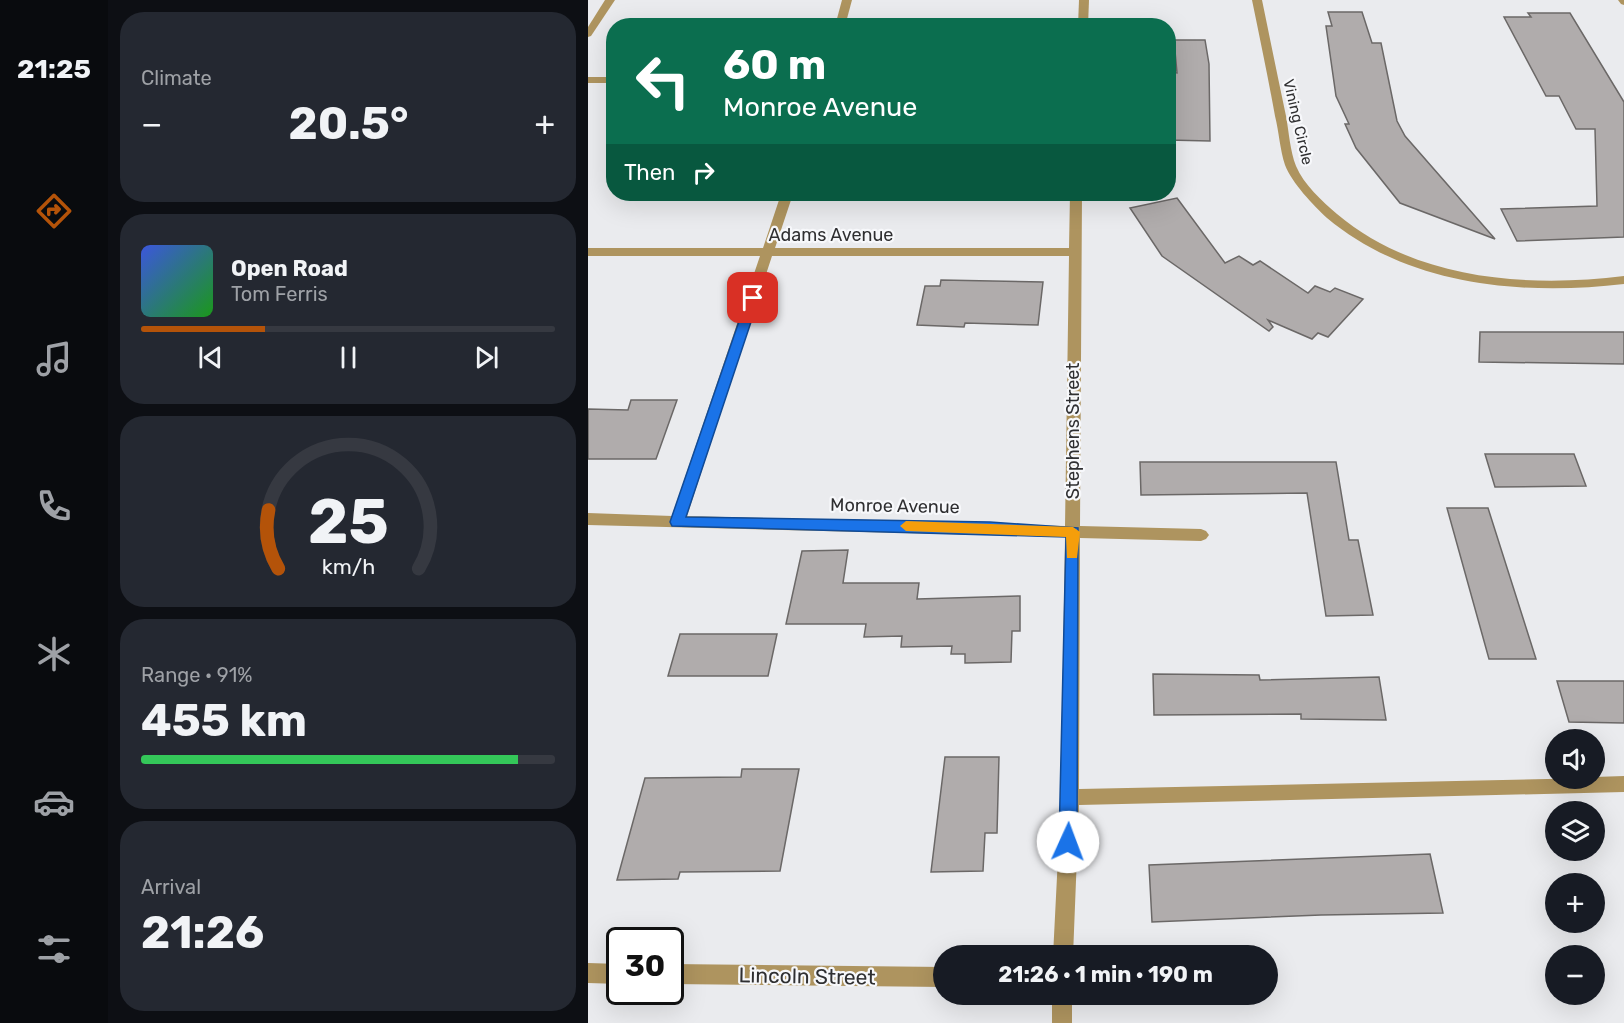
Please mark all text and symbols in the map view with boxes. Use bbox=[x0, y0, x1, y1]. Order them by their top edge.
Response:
text: 60 m bbox=[723, 40, 826, 90]
icon: left bbox=[624, 42, 702, 120]
text: 21:25 bbox=[17, 53, 91, 85]
text: Climate bbox=[141, 66, 212, 90]
street label: Vining Circle bbox=[1279, 77, 1317, 167]
text: Monroe Avenue bbox=[723, 91, 917, 123]
text: 20.5° bbox=[289, 97, 408, 150]
text: − bbox=[141, 104, 162, 143]
text: + bbox=[534, 104, 555, 143]
icon: right bbox=[687, 156, 720, 189]
text: Then bbox=[624, 159, 675, 186]
icon: directions bbox=[33, 190, 75, 232]
street label: Adams Avenue bbox=[769, 224, 893, 246]
text: Open Road bbox=[231, 255, 348, 282]
pin bbox=[727, 272, 778, 323]
icon: arrive bbox=[736, 281, 769, 314]
text: Tom Ferris bbox=[231, 282, 328, 306]
icon: music bbox=[33, 338, 75, 380]
icon: previous bbox=[194, 341, 227, 374]
icon: pause bbox=[332, 341, 365, 374]
icon: next bbox=[470, 341, 503, 374]
street label: Stephens Street bbox=[1062, 363, 1084, 499]
icon: phone bbox=[33, 485, 75, 527]
text: 25 bbox=[308, 485, 388, 559]
street label: Monroe Avenue bbox=[830, 494, 960, 518]
text: km/h bbox=[321, 554, 375, 579]
icon: climate bbox=[33, 633, 75, 675]
text: Range · 91% bbox=[141, 663, 252, 687]
text: 455 km bbox=[141, 694, 307, 747]
map controls bbox=[1545, 729, 1605, 1005]
button: sound bbox=[1545, 729, 1605, 789]
icon: car bbox=[33, 781, 75, 823]
button: layers bbox=[1545, 801, 1605, 861]
position arrow bbox=[1036, 810, 1100, 874]
button: + bbox=[1545, 873, 1605, 933]
text: Arrival bbox=[141, 875, 201, 899]
text: 21:26 bbox=[141, 906, 264, 959]
speed limit sign: 30 bbox=[606, 927, 684, 1005]
icon: filters bbox=[33, 928, 75, 970]
button: − bbox=[1545, 945, 1605, 1005]
text: 21:26 · 1 min · 190 m bbox=[998, 961, 1213, 988]
street label: Lincoln Street bbox=[738, 962, 876, 990]

